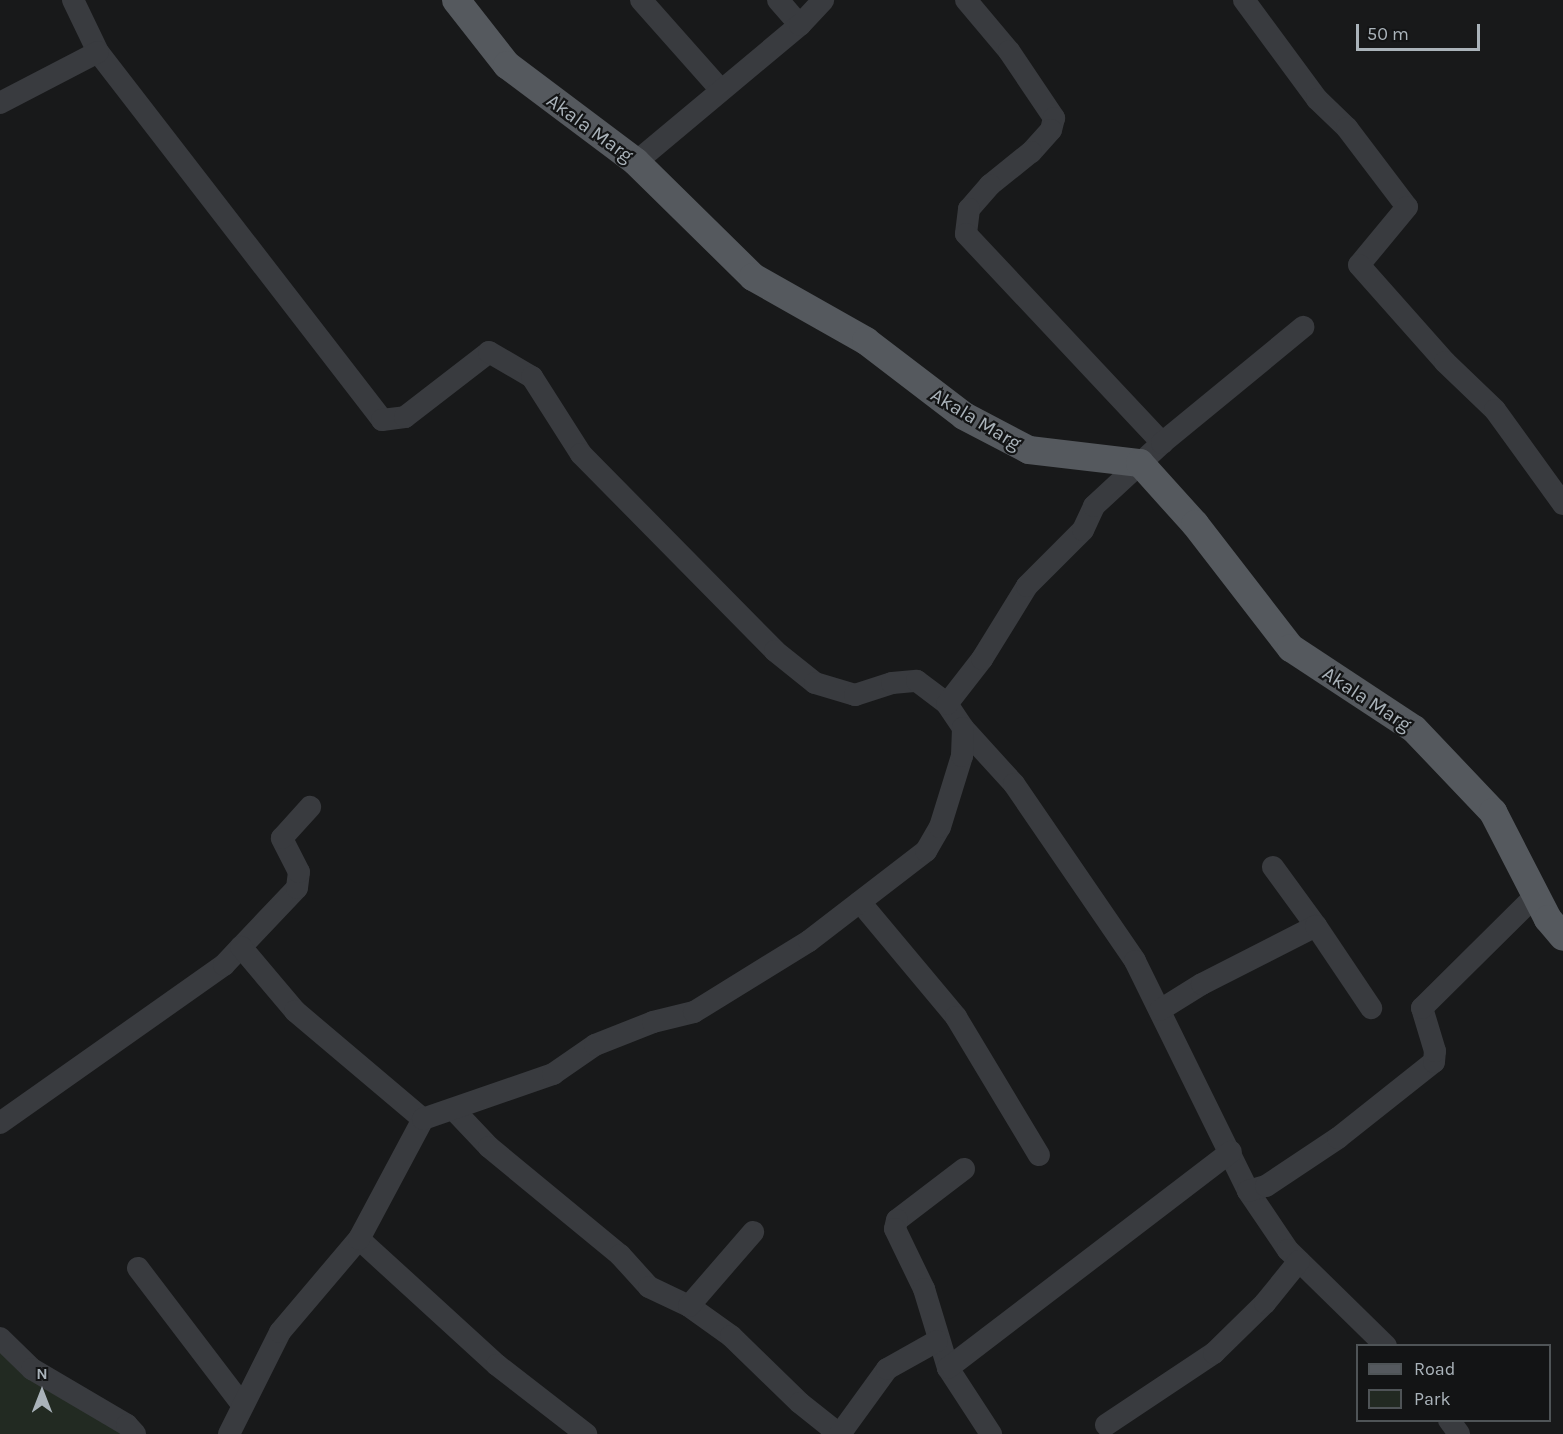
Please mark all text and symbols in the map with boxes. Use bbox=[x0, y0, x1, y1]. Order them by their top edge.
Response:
scale bar bbox=[1359, 12, 1484, 50]
text: 50 m bbox=[1367, 23, 1409, 45]
street label: Akala Marg bbox=[542, 89, 638, 167]
street label: Akala Marg bbox=[926, 383, 1026, 455]
street label: Akala Marg bbox=[1318, 661, 1416, 737]
legend bbox=[1356, 1344, 1551, 1422]
text: Road bbox=[1414, 1358, 1455, 1380]
north arrow bbox=[12, 1362, 72, 1422]
text: N bbox=[36, 1364, 48, 1383]
text: Park bbox=[1414, 1388, 1451, 1410]

